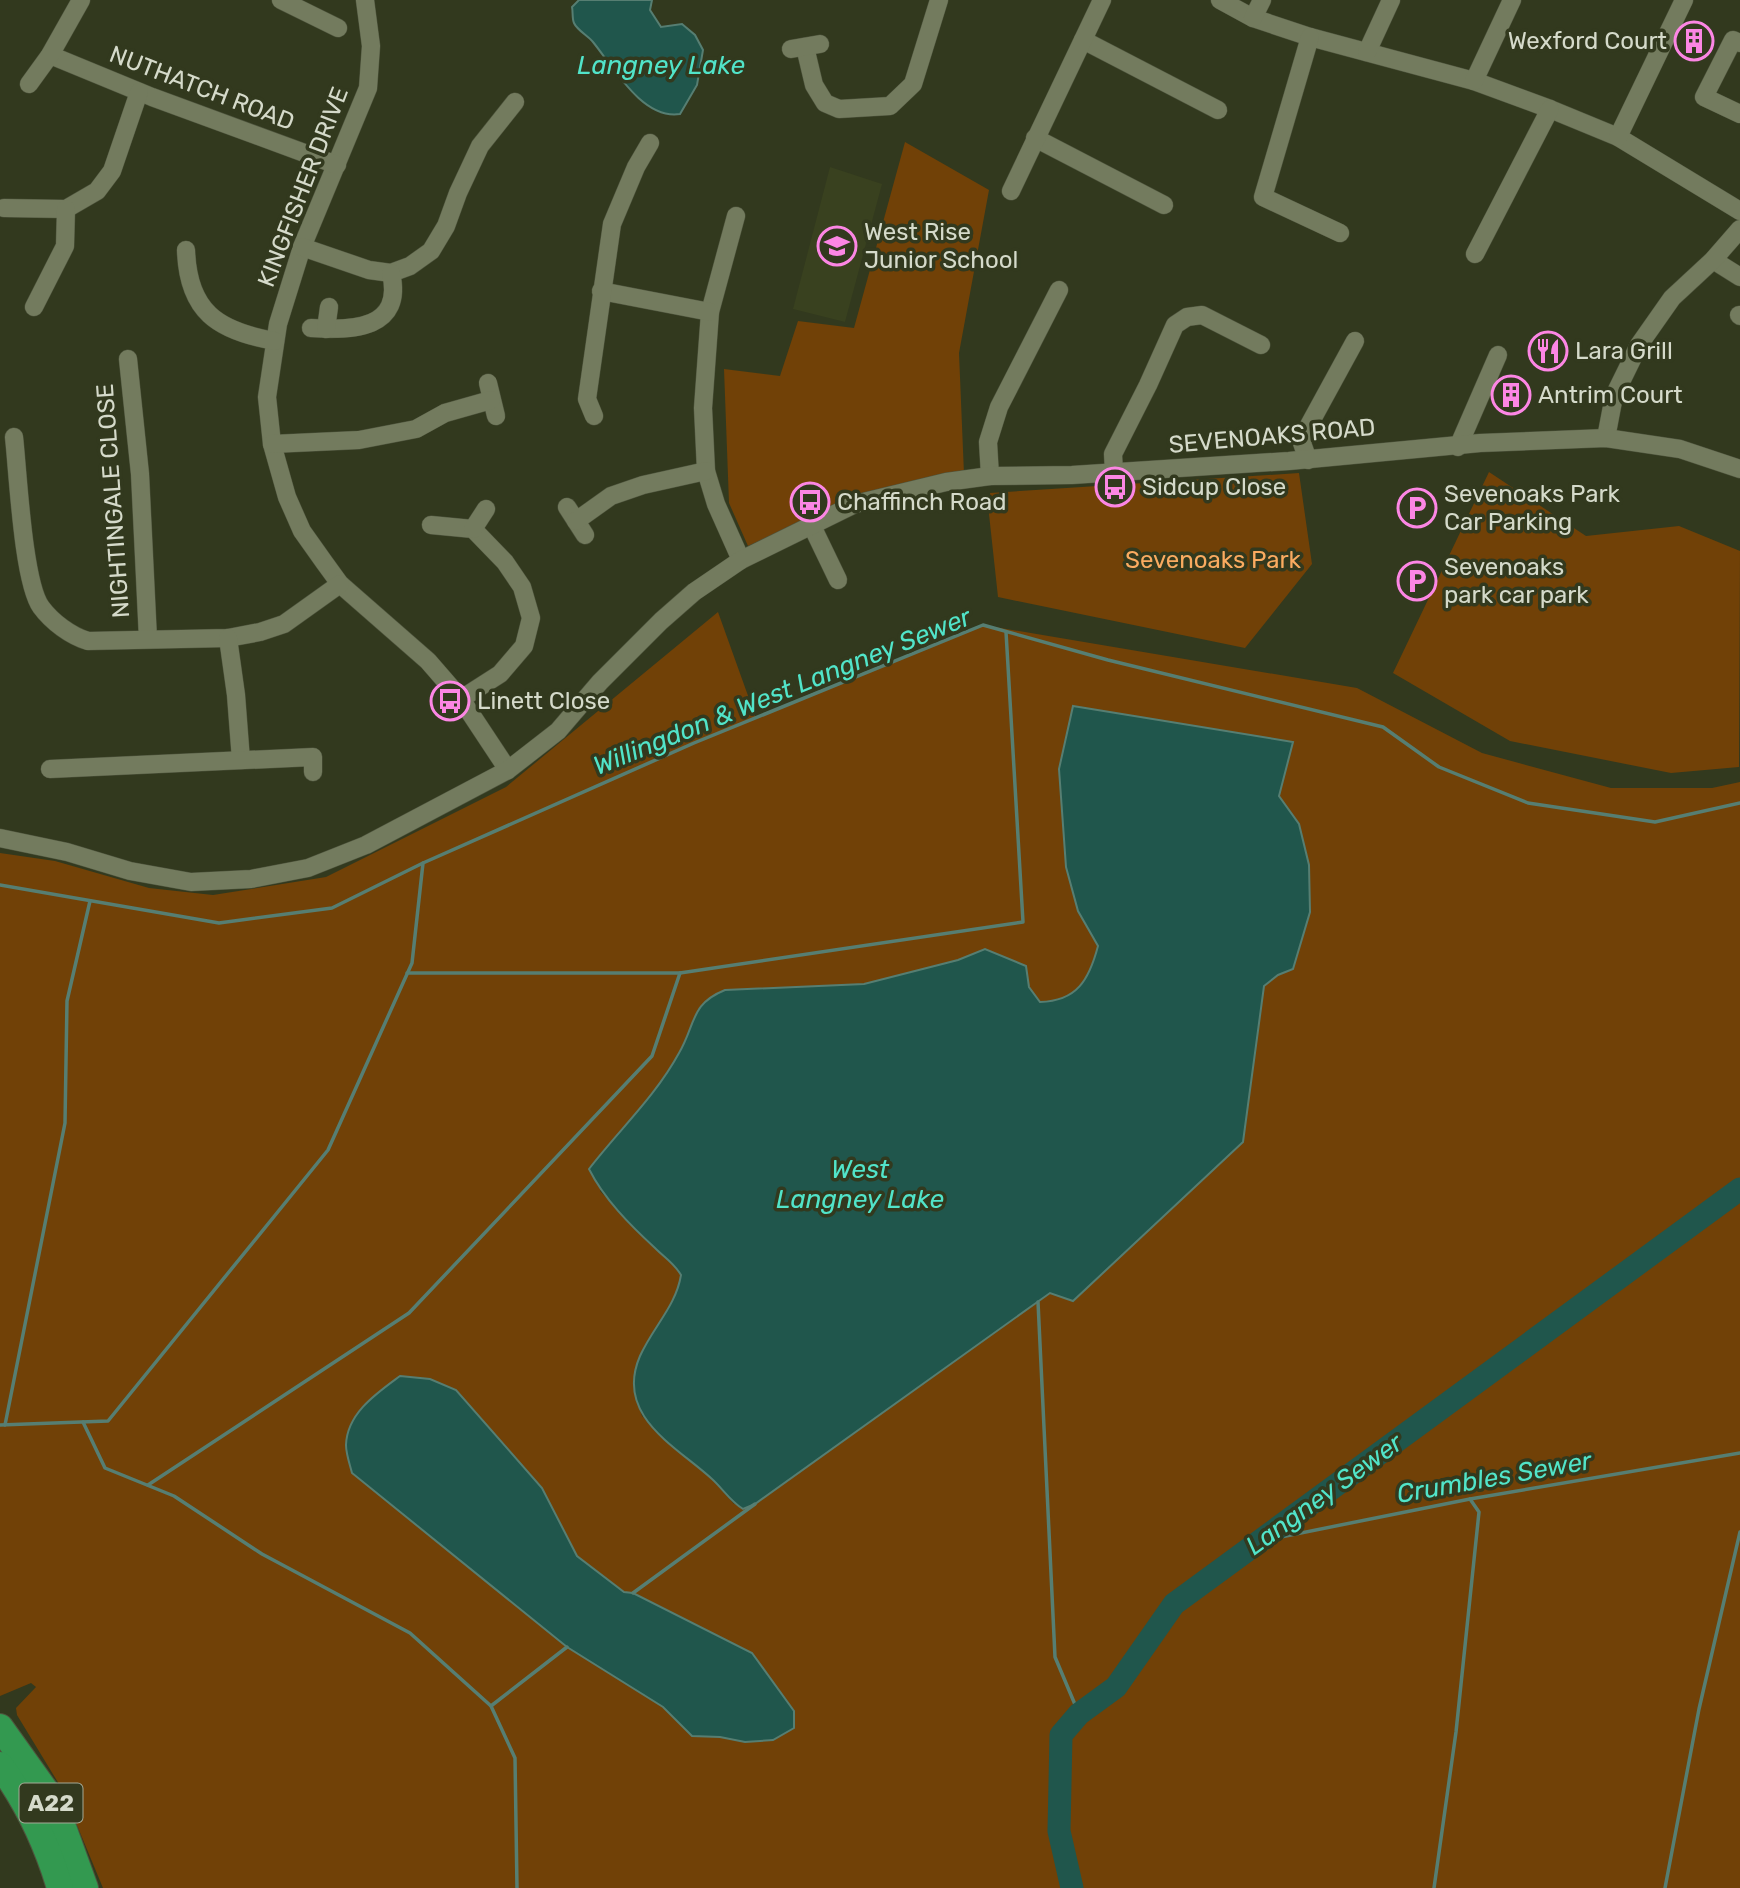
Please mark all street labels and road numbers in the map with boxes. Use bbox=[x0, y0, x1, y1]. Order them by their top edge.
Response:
street label: NUTHATCH ROAD bbox=[106, 40, 298, 136]
street label: KINGFISHER DRIVE bbox=[252, 83, 354, 291]
street label: NIGHTINGALE CLOSE bbox=[91, 383, 135, 619]
street label: SEVENOAKS ROAD bbox=[1167, 413, 1377, 459]
road number: A22 bbox=[20, 1784, 82, 1822]

